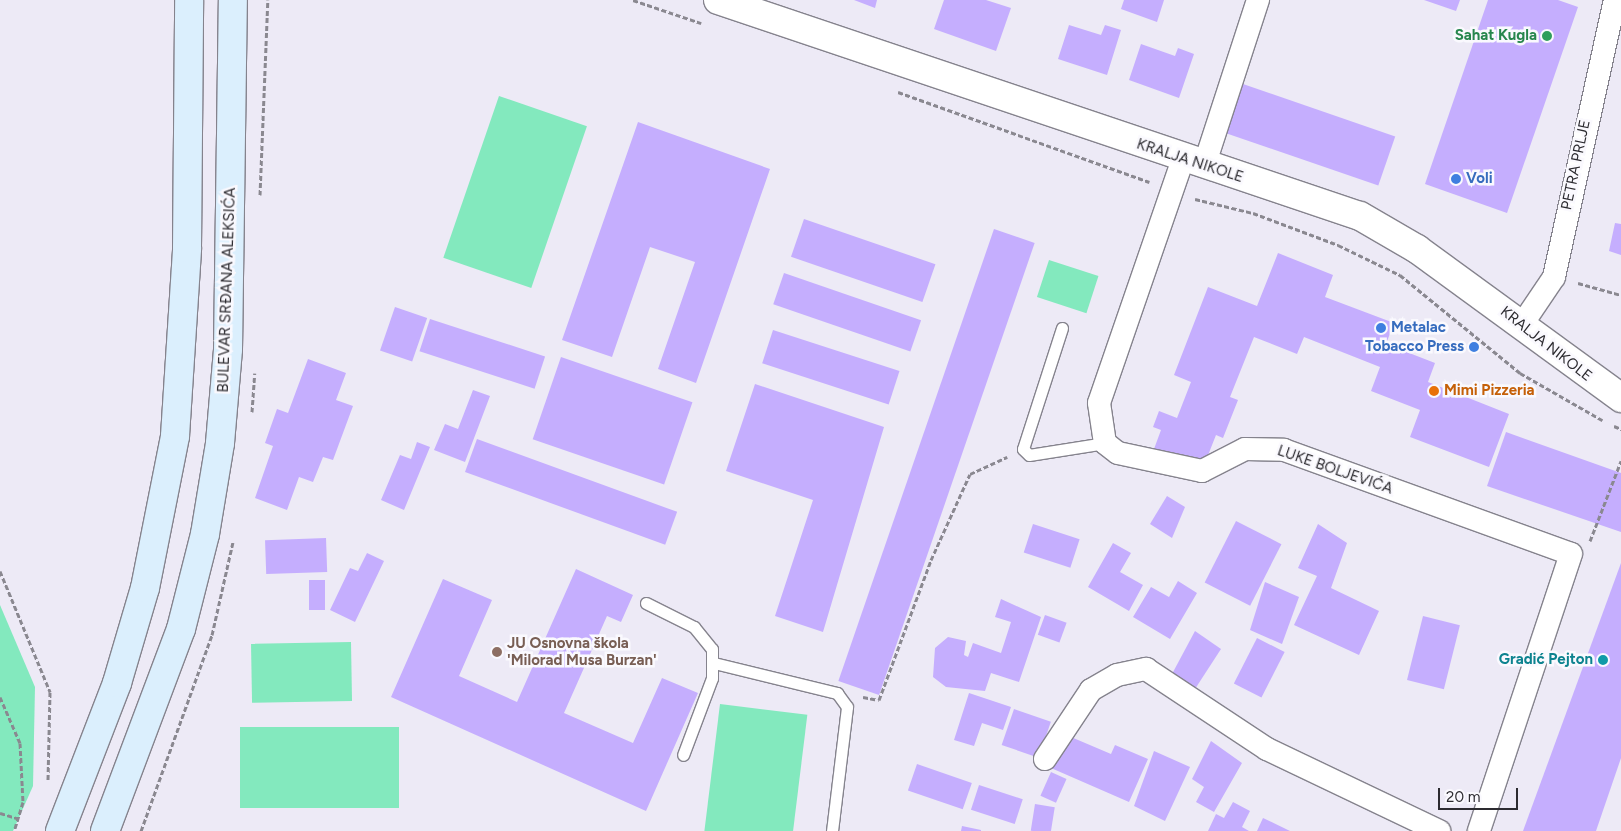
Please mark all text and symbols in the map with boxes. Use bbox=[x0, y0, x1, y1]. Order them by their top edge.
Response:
place label: Sahat Kugla bbox=[1455, 27, 1537, 45]
marker: Sahat Kugla bbox=[1541, 30, 1553, 42]
street label: PETRA PRLJE bbox=[1558, 118, 1594, 212]
street label: KRALJA NIKOLE bbox=[1134, 135, 1246, 187]
place label: Voli bbox=[1466, 170, 1493, 188]
marker: Voli bbox=[1450, 173, 1462, 185]
street label: BULEVAR SRĐANA ALEKSIĆA bbox=[214, 187, 240, 393]
street label: KRALJA NIKOLE bbox=[1497, 303, 1595, 385]
place label: Metalac bbox=[1391, 319, 1446, 337]
marker: Metalac bbox=[1375, 322, 1387, 334]
place label: Tobacco Press bbox=[1365, 338, 1464, 356]
marker: Tobacco Press bbox=[1468, 341, 1480, 353]
place label: Mimi Pizzeria bbox=[1444, 382, 1535, 400]
marker: Mimi Pizzeria bbox=[1428, 385, 1440, 397]
street label: LUKE BOLJEVIĆA bbox=[1275, 442, 1395, 498]
place label: JU Osnovna škola 'Milorad Musa Burzan' bbox=[507, 634, 657, 669]
marker: JU Osnovna škola 'Milorad Musa Burzan' bbox=[491, 646, 503, 658]
place label: Gradić Pejton bbox=[1499, 651, 1593, 669]
marker: Gradić Pejton bbox=[1597, 654, 1609, 666]
scale bar bbox=[1441, 778, 1521, 810]
text: 20 m bbox=[1446, 788, 1480, 806]

